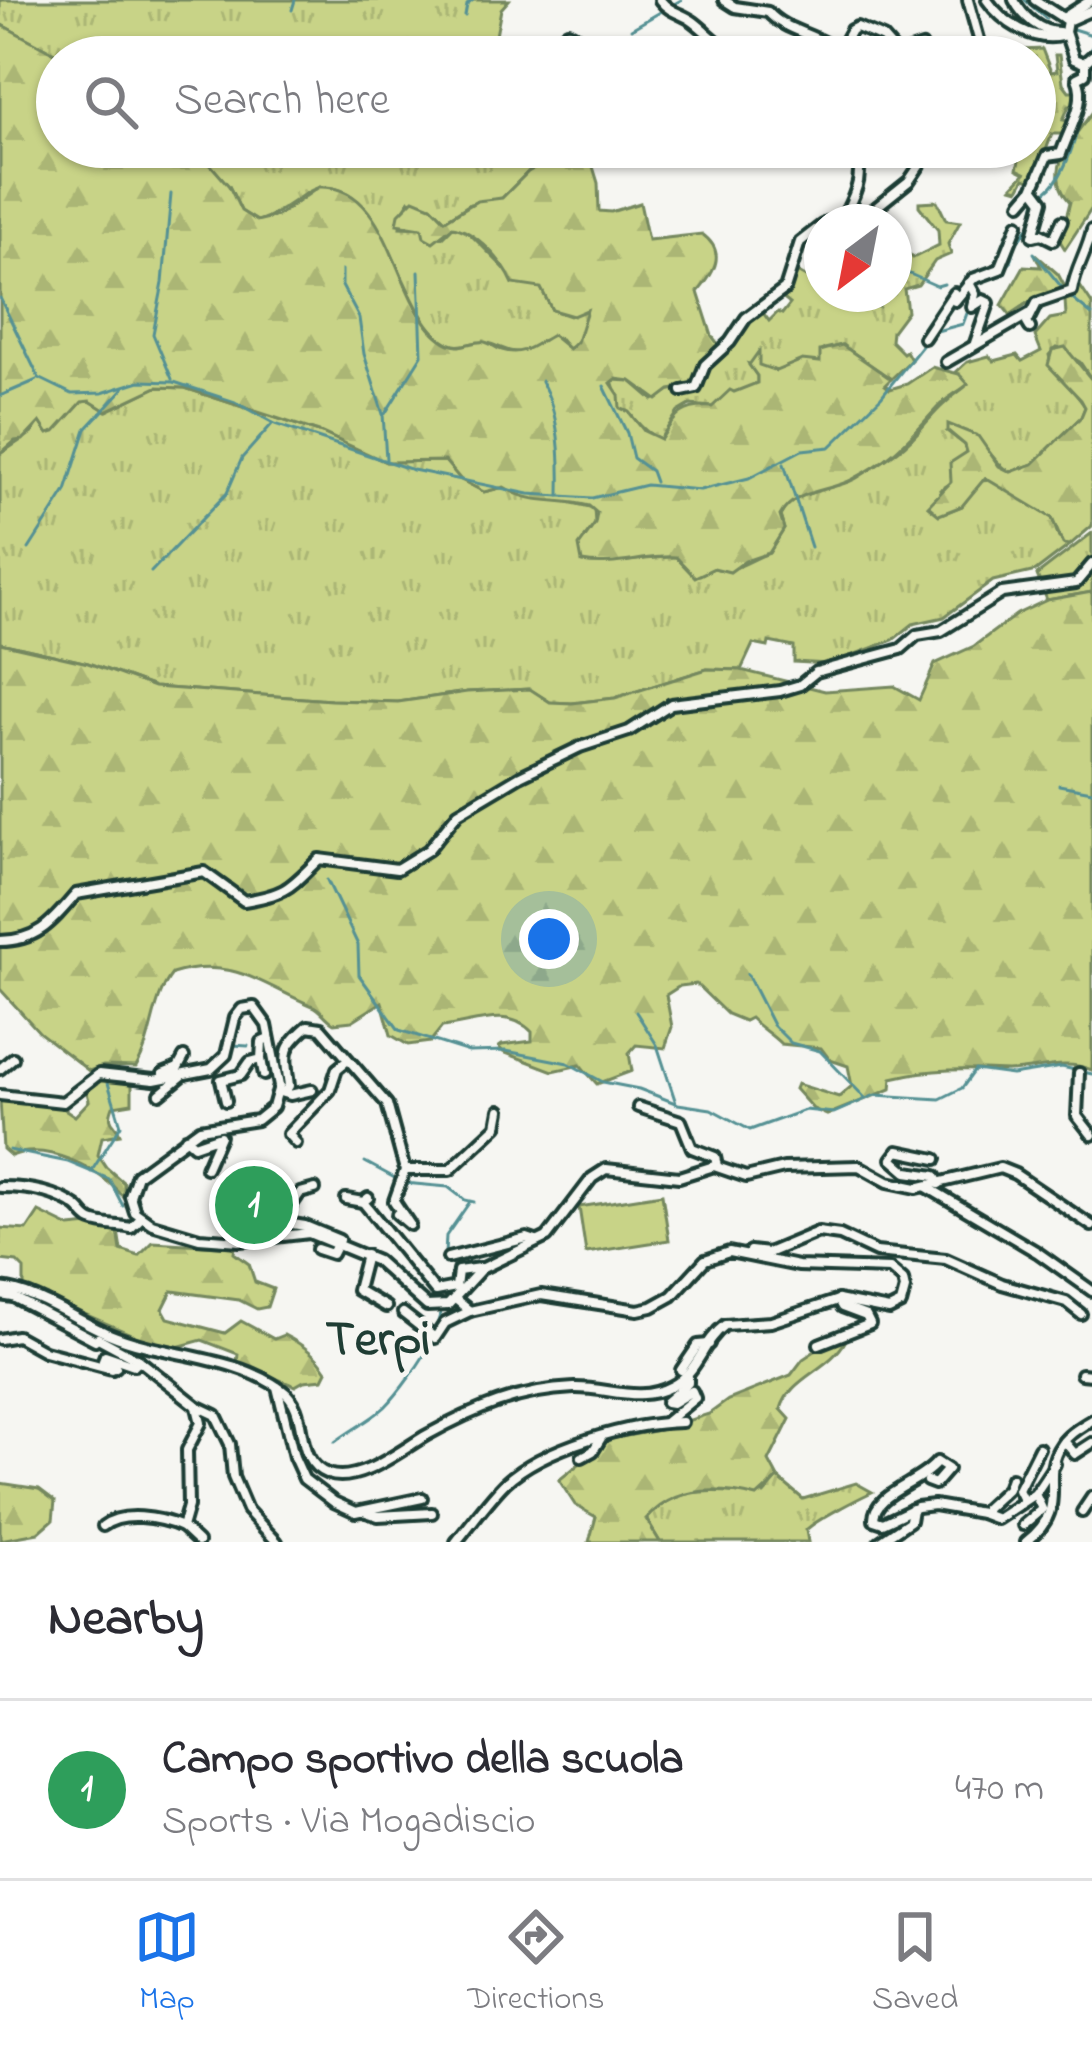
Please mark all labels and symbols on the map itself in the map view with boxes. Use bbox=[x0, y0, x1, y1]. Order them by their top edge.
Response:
north arrow bbox=[804, 204, 912, 312]
your location bbox=[519, 909, 579, 969]
pin: 1 bbox=[215, 1160, 293, 1250]
district label: Terpi bbox=[326, 1304, 430, 1379]

